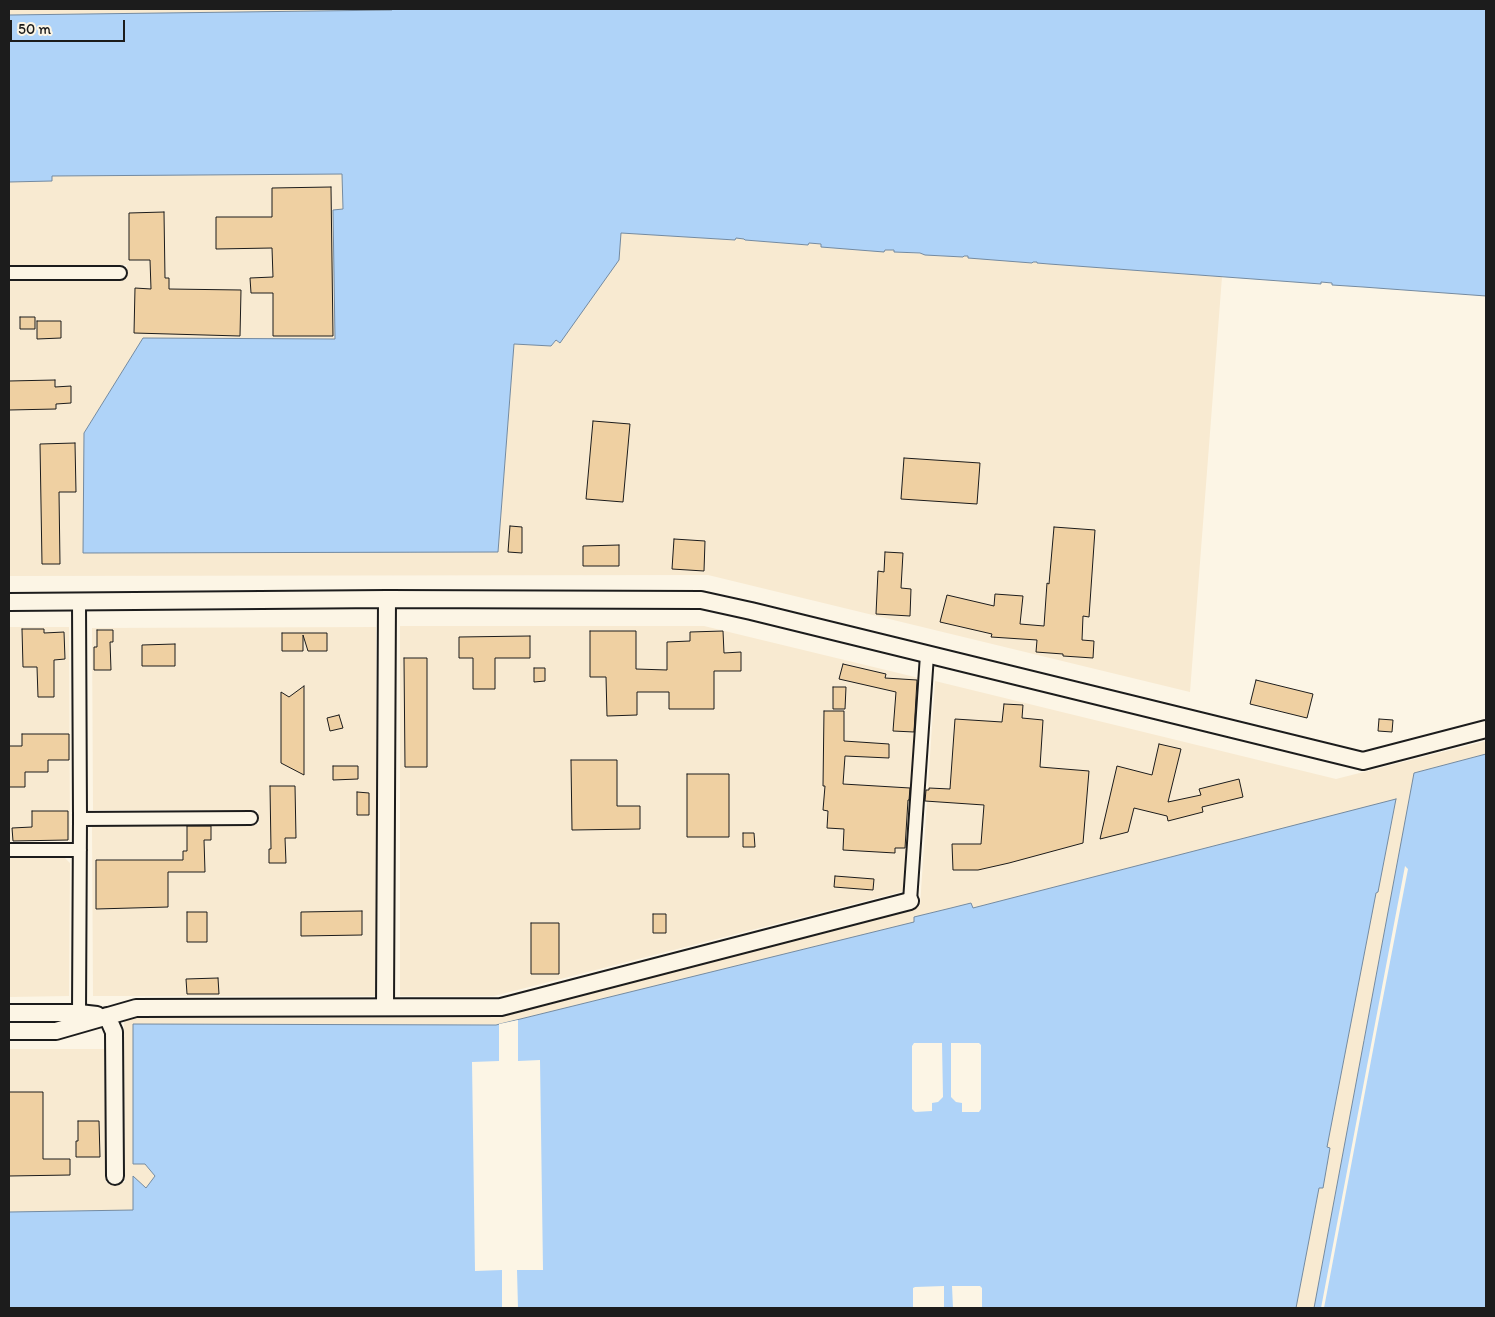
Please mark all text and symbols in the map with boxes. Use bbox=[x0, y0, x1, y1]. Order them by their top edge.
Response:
scale bar bbox=[12, 10, 128, 42]
text: 50 m bbox=[18, 20, 51, 38]

